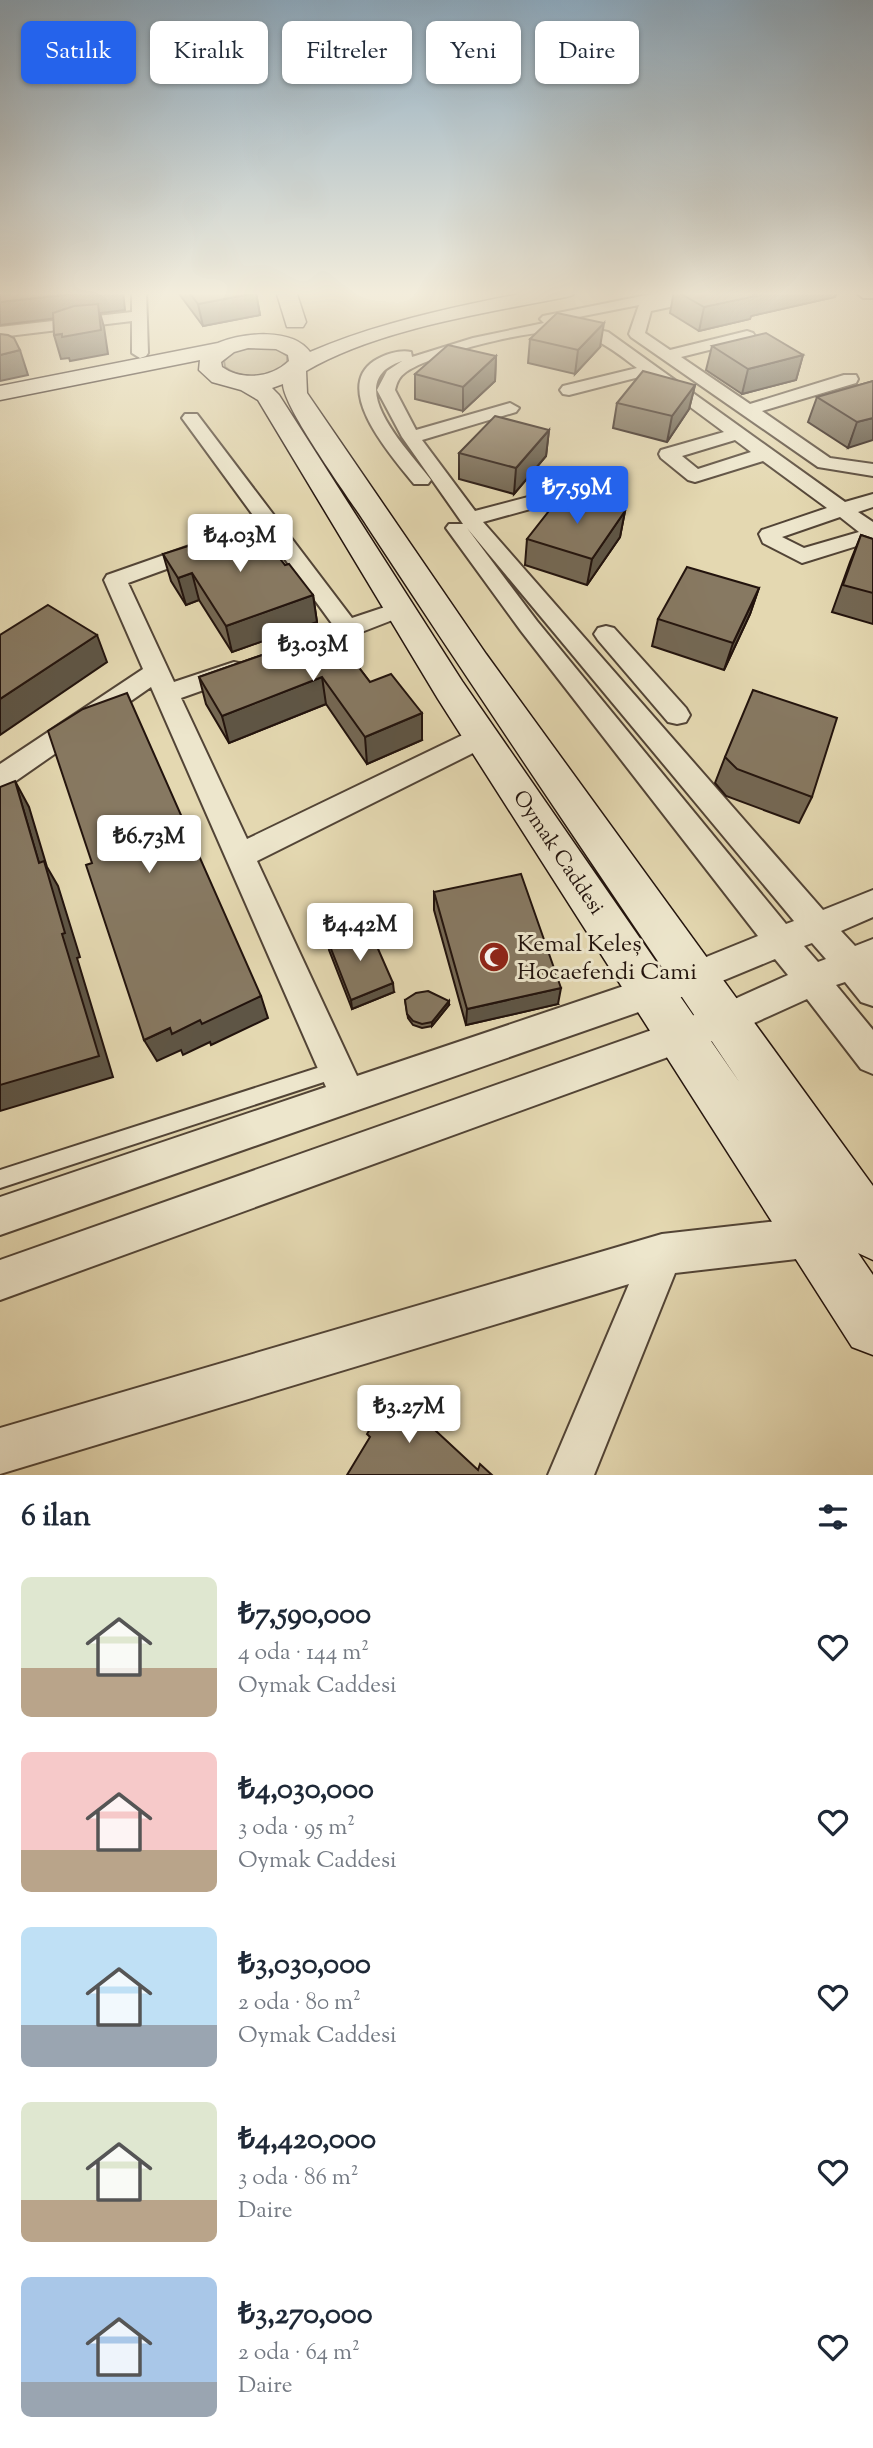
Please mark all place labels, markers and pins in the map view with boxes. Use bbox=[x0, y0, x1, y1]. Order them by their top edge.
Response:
pin: ₺7.59M bbox=[520, 466, 634, 526]
pin: ₺4.03M bbox=[183, 514, 297, 574]
pin: ₺3.03M bbox=[256, 624, 370, 683]
pin: ₺6.73M bbox=[92, 816, 206, 875]
pin: ₺4.42M bbox=[303, 904, 417, 963]
place label: Kemal Keleş Hocaefendi Cami bbox=[517, 928, 697, 990]
mosque icon: Kemal Keleş Hocaefendi Cami bbox=[477, 940, 511, 974]
pin: ₺3.27M bbox=[352, 1386, 466, 1445]

